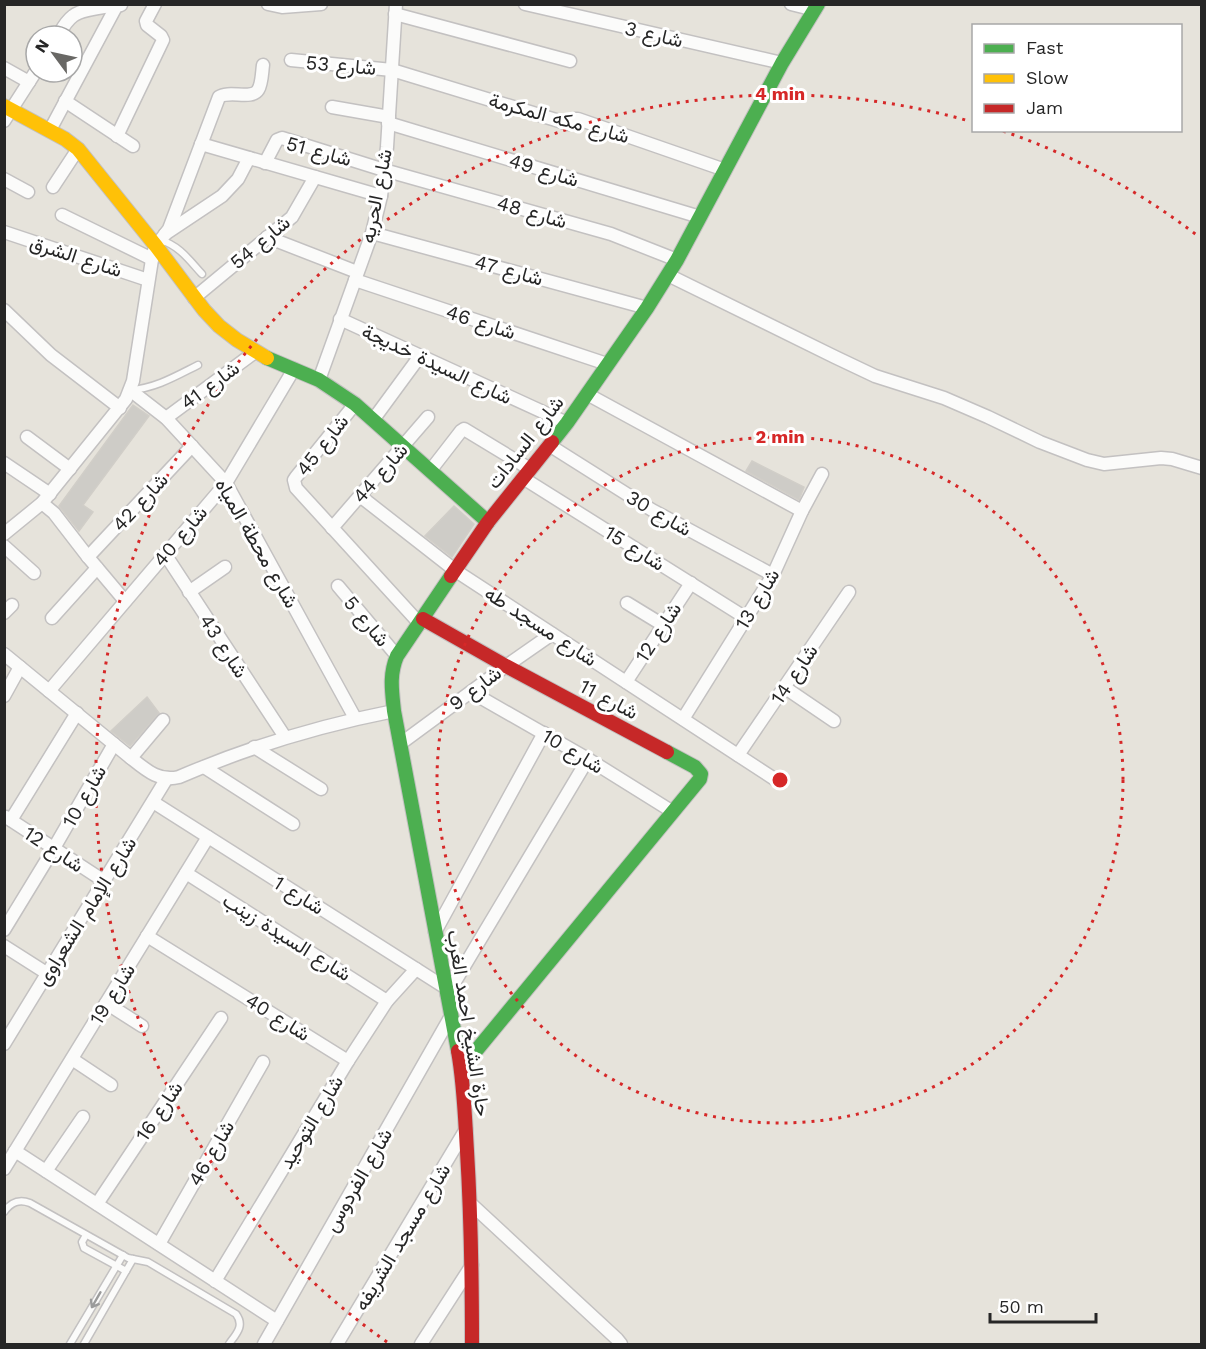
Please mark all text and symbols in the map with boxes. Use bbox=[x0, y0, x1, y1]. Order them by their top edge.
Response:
street label: شارع 3 bbox=[622, 16, 685, 54]
north arrow bbox=[24, 24, 84, 84]
legend bbox=[972, 24, 1182, 132]
text: N bbox=[31, 36, 53, 56]
text: Fast bbox=[1026, 37, 1064, 58]
street label: شارع 53 bbox=[305, 50, 377, 82]
text: Slow bbox=[1026, 67, 1069, 88]
text: 4 min bbox=[755, 83, 805, 104]
street label: شارع مكه المكرمة bbox=[486, 88, 632, 150]
text: Jam bbox=[1026, 97, 1063, 118]
street label: شارع 51 bbox=[283, 131, 354, 173]
street label: شارع الحريه bbox=[355, 147, 399, 245]
street label: شارع 49 bbox=[506, 148, 582, 194]
street label: شارع 48 bbox=[494, 191, 570, 235]
street label: شارع 54 bbox=[225, 210, 296, 276]
street label: شارع الشرق bbox=[26, 230, 125, 284]
street label: شارع 47 bbox=[472, 249, 546, 293]
street label: شارع 46 bbox=[443, 300, 519, 346]
street label: شارع السيدة خديجة bbox=[357, 319, 516, 411]
street label: شارع 41 bbox=[176, 356, 245, 416]
street label: شارع السادات bbox=[481, 391, 570, 494]
street label: شارع 45 bbox=[291, 410, 355, 482]
text: 2 min bbox=[755, 426, 805, 447]
street label: شارع 44 bbox=[347, 438, 414, 509]
street label: شارع 42 bbox=[107, 468, 174, 537]
street label: شارع محطة المياه bbox=[208, 474, 304, 613]
street label: شارع 30 bbox=[621, 485, 696, 543]
street label: شارع 40 bbox=[148, 501, 214, 572]
street label: شارع 15 bbox=[599, 520, 670, 577]
street label: شارع 13 bbox=[730, 564, 786, 635]
street label: شارع مسجد طه bbox=[479, 581, 602, 673]
street label: شارع 5 bbox=[337, 591, 395, 652]
street label: شارع 12 bbox=[630, 598, 688, 668]
street label: شارع 43 bbox=[193, 610, 253, 683]
street label: شارع 14 bbox=[765, 639, 824, 710]
street label: شارع 9 bbox=[444, 661, 507, 717]
street label: شارع 11 bbox=[575, 674, 642, 726]
street label: شارع 10 bbox=[537, 723, 608, 780]
street label: شارع 10 bbox=[57, 761, 113, 832]
centre of rings bbox=[770, 770, 790, 790]
street label: شارع 12 bbox=[18, 821, 88, 879]
street label: شارع الإمام الشعراوى bbox=[31, 832, 143, 991]
street label: شارع 1 bbox=[268, 870, 329, 921]
street label: شارع السيدة زينب bbox=[217, 888, 356, 988]
street label: حارة الشيخ احمد الغرب bbox=[440, 928, 496, 1118]
street label: شارع 19 bbox=[84, 959, 142, 1030]
street label: شارع 40 bbox=[240, 988, 315, 1048]
street label: شارع التوحيد bbox=[274, 1071, 350, 1174]
street label: شارع 16 bbox=[130, 1077, 189, 1147]
street label: شارع 46 bbox=[183, 1116, 241, 1191]
street label: شارع الفردوس bbox=[319, 1124, 399, 1237]
street label: شارع مسجد الشريفه bbox=[349, 1159, 457, 1316]
scale bar bbox=[990, 1286, 1096, 1324]
one-way arrow bbox=[90, 1291, 102, 1308]
text: 50 m bbox=[999, 1296, 1044, 1317]

